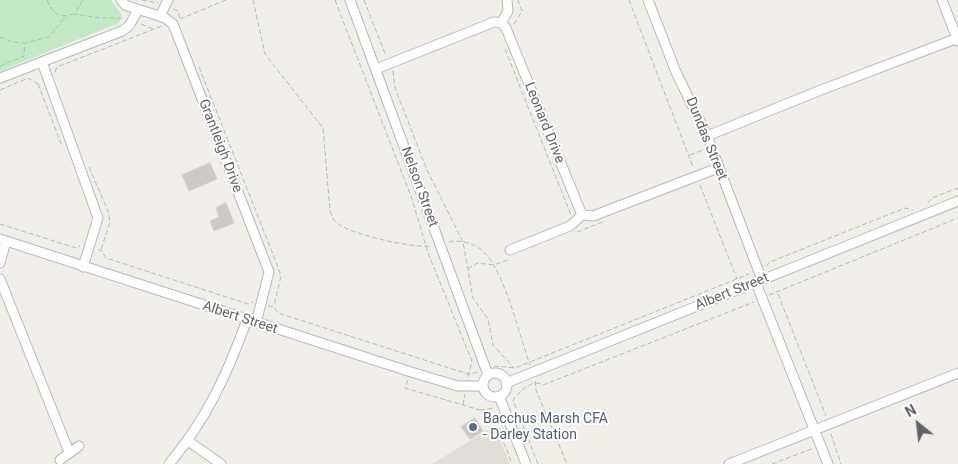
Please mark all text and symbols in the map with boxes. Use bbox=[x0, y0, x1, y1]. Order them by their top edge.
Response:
street label: Leonard Drive bbox=[520, 80, 568, 166]
street label: Dundas Street bbox=[682, 95, 730, 183]
street label: Grantleigh Drive bbox=[194, 97, 246, 195]
street label: Nelson Street bbox=[397, 145, 441, 229]
street label: Albert Street bbox=[693, 270, 771, 314]
street label: Albert Street bbox=[200, 298, 280, 338]
north arrow bbox=[893, 399, 943, 449]
text: N bbox=[903, 401, 919, 420]
place label: Bacchus Marsh CFA - Darley Station bbox=[483, 411, 608, 444]
marker: Bacchus Marsh CFA - Darley Station bbox=[467, 421, 479, 433]

